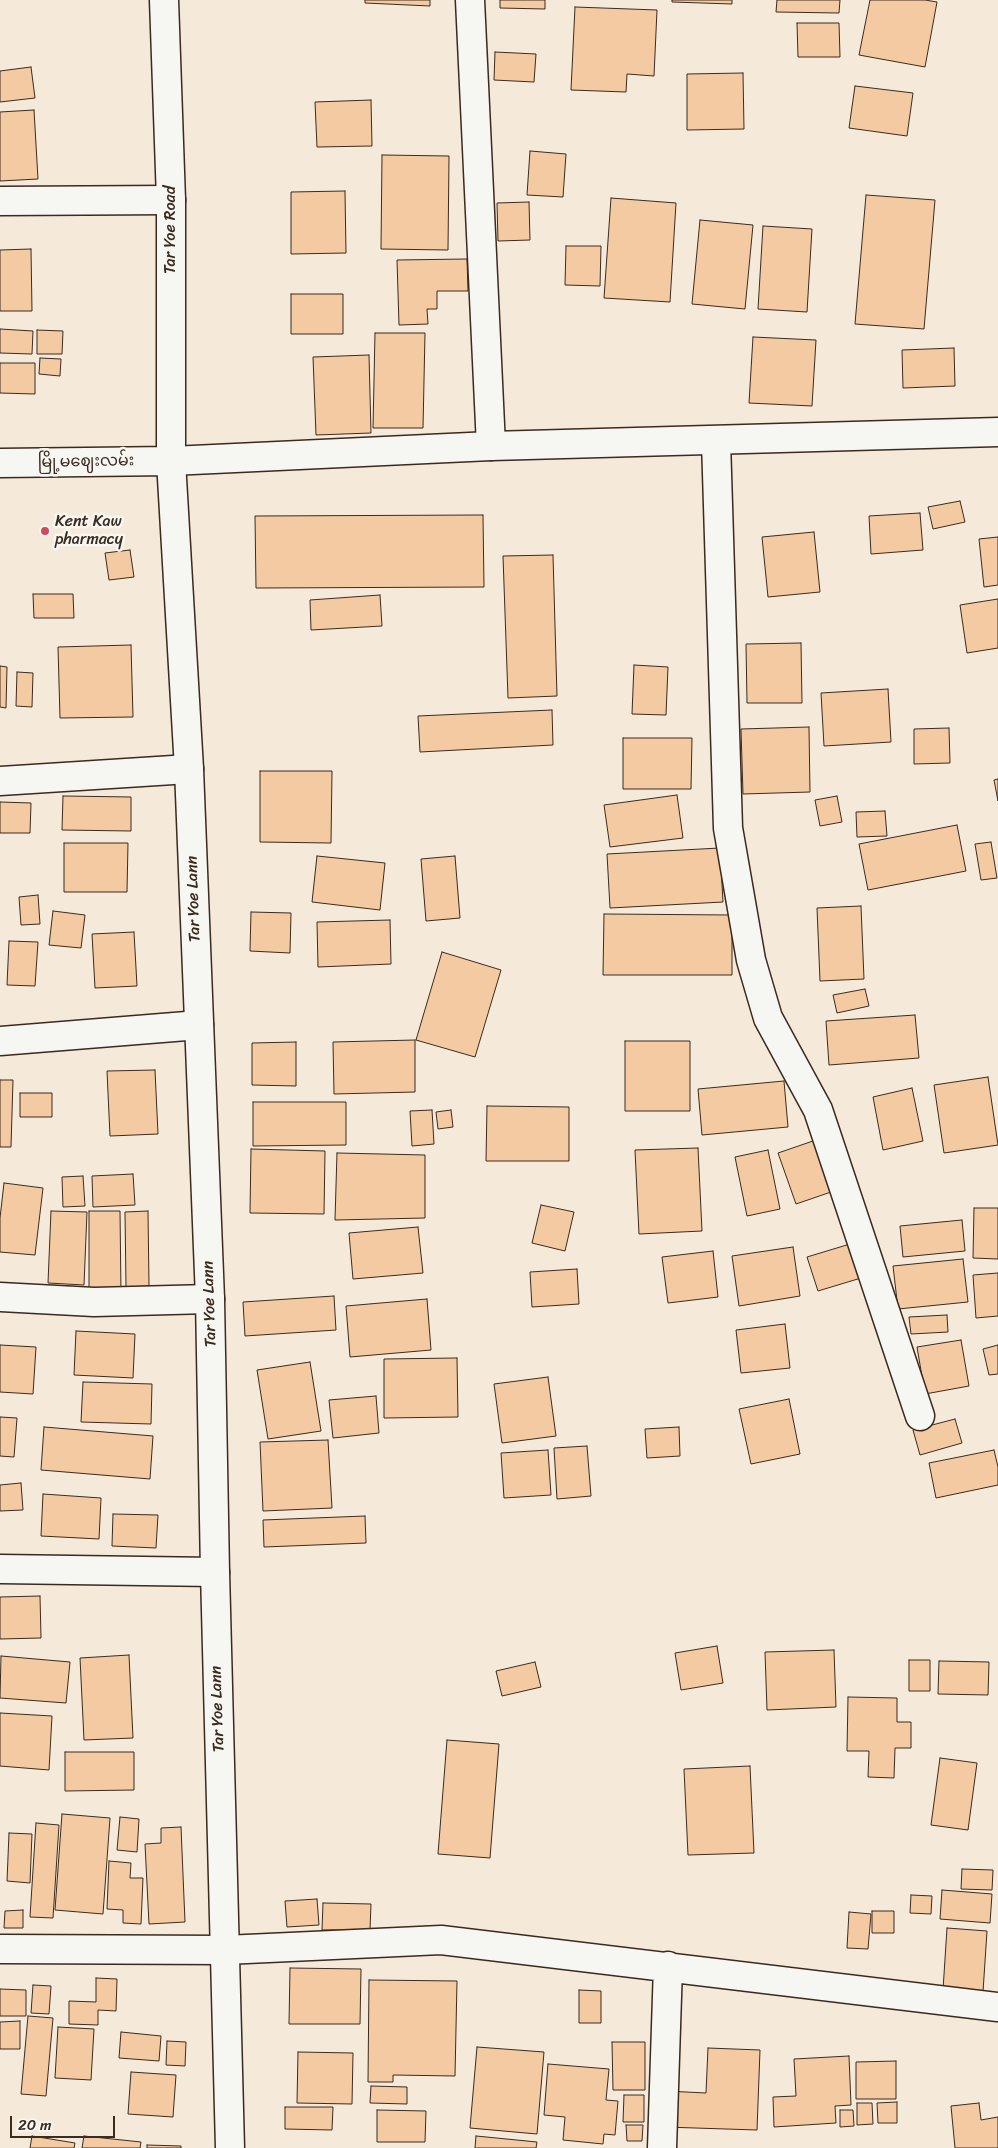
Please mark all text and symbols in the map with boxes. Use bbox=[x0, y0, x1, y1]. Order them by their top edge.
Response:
street label: Tar Yoe Road bbox=[161, 186, 181, 274]
street label: မြို့မဈေးလမ်း bbox=[38, 452, 134, 472]
place label: Kent Kaw pharmacy bbox=[55, 512, 123, 550]
marker: Kent Kaw pharmacy bbox=[39, 525, 51, 537]
street label: Tar Yoe Lann bbox=[183, 855, 205, 943]
street label: Tar Yoe Lann bbox=[199, 1260, 221, 1348]
street label: Tar Yoe Lann bbox=[207, 1665, 229, 1753]
scale bar bbox=[12, 2106, 118, 2138]
text: 20 m bbox=[18, 2112, 52, 2138]

